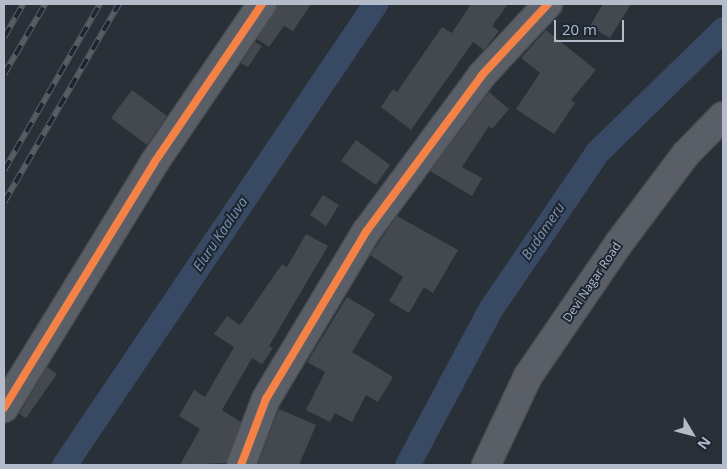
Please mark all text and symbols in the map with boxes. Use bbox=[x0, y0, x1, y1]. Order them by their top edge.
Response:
scale bar bbox=[557, 10, 627, 42]
text: 20 m bbox=[562, 19, 597, 39]
water label: Eluru Kaaluva bbox=[189, 194, 251, 274]
water label: Budameru bbox=[518, 199, 568, 263]
street label: Devi Nagar Road bbox=[560, 239, 624, 325]
north arrow bbox=[667, 409, 717, 459]
text: N bbox=[693, 433, 715, 454]

